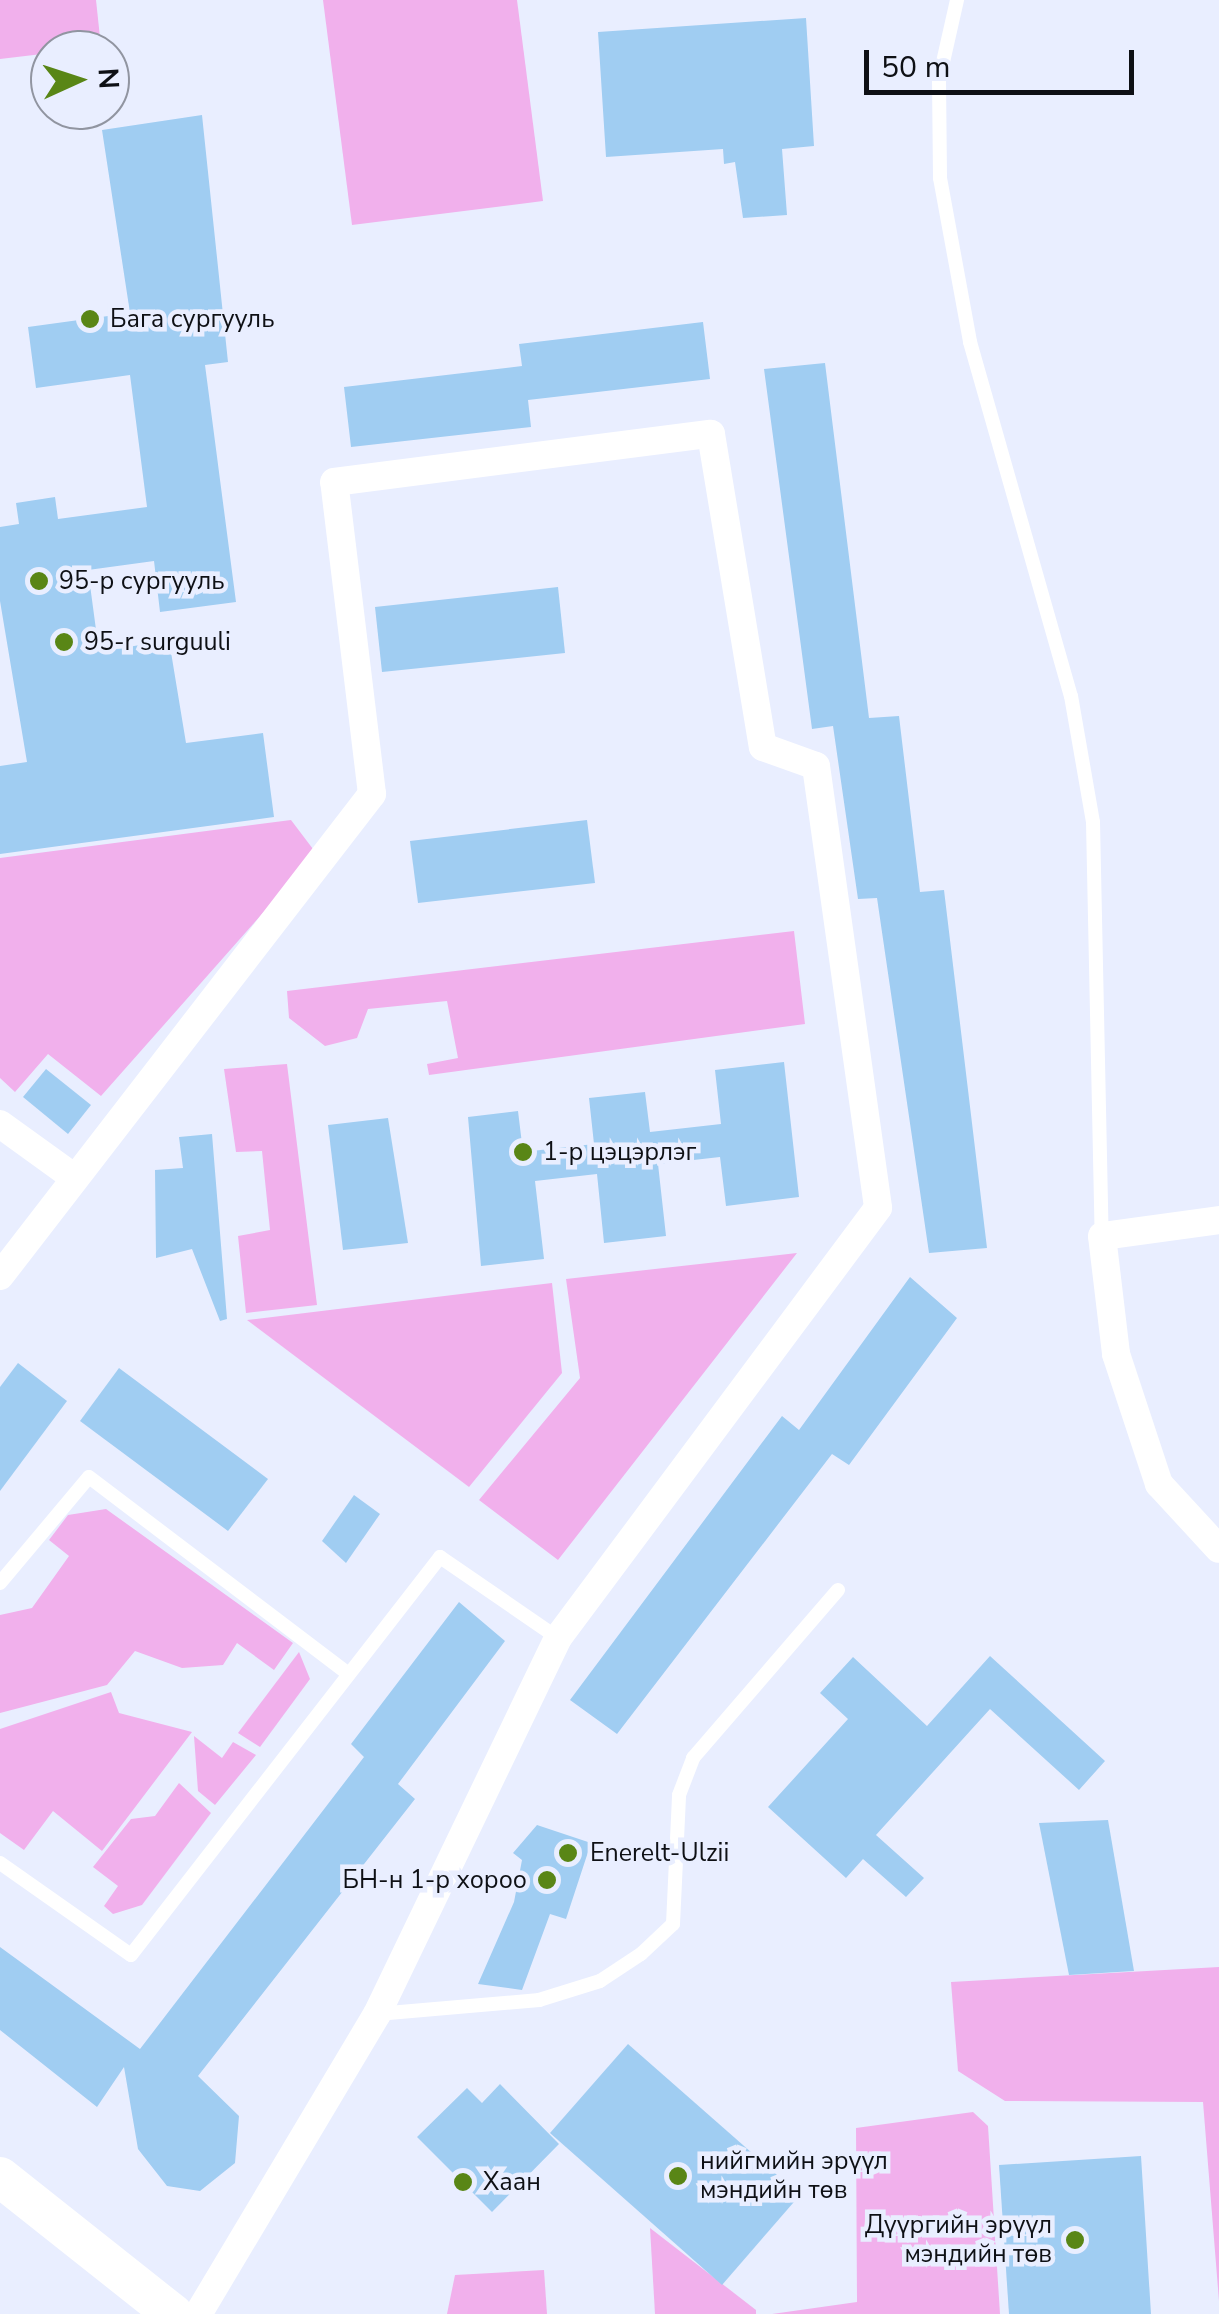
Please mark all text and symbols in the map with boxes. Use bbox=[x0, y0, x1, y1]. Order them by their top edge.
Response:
north arrow bbox=[30, 30, 130, 130]
scale bar bbox=[869, 30, 1139, 92]
text: 50 m bbox=[881, 47, 950, 88]
text: N bbox=[88, 67, 127, 90]
place label: Бага сургууль bbox=[110, 304, 275, 334]
marker: Бага сургууль bbox=[79, 308, 101, 330]
place label: 95-р сургууль bbox=[59, 566, 225, 596]
marker: 95-р сургууль bbox=[28, 570, 50, 592]
place label: 95-r surguuli bbox=[84, 627, 231, 657]
marker: 95-r surguuli bbox=[53, 631, 75, 653]
place label: 1-р цэцэрлэг bbox=[543, 1137, 696, 1167]
marker: 1-р цэцэрлэг bbox=[512, 1141, 534, 1163]
place label: Enerelt-Ulzii bbox=[590, 1838, 729, 1868]
marker: Enerelt-Ulzii bbox=[555, 1840, 581, 1866]
place label: БН-н 1-р хороо bbox=[343, 1865, 527, 1895]
marker: БН-н 1-р хороо bbox=[536, 1869, 558, 1891]
place label: нийгмийн эрүүл мэндийн төв bbox=[700, 2147, 888, 2206]
marker: нийгмийн эрүүл мэндийн төв bbox=[665, 2163, 691, 2189]
place label: Хаан bbox=[483, 2167, 541, 2197]
marker: Хаан bbox=[452, 2171, 474, 2193]
place label: Дүүргийн эрүүл мэндийн төв bbox=[865, 2211, 1052, 2270]
marker: Дүүргийн эрүүл мэндийн төв bbox=[1062, 2227, 1088, 2253]

